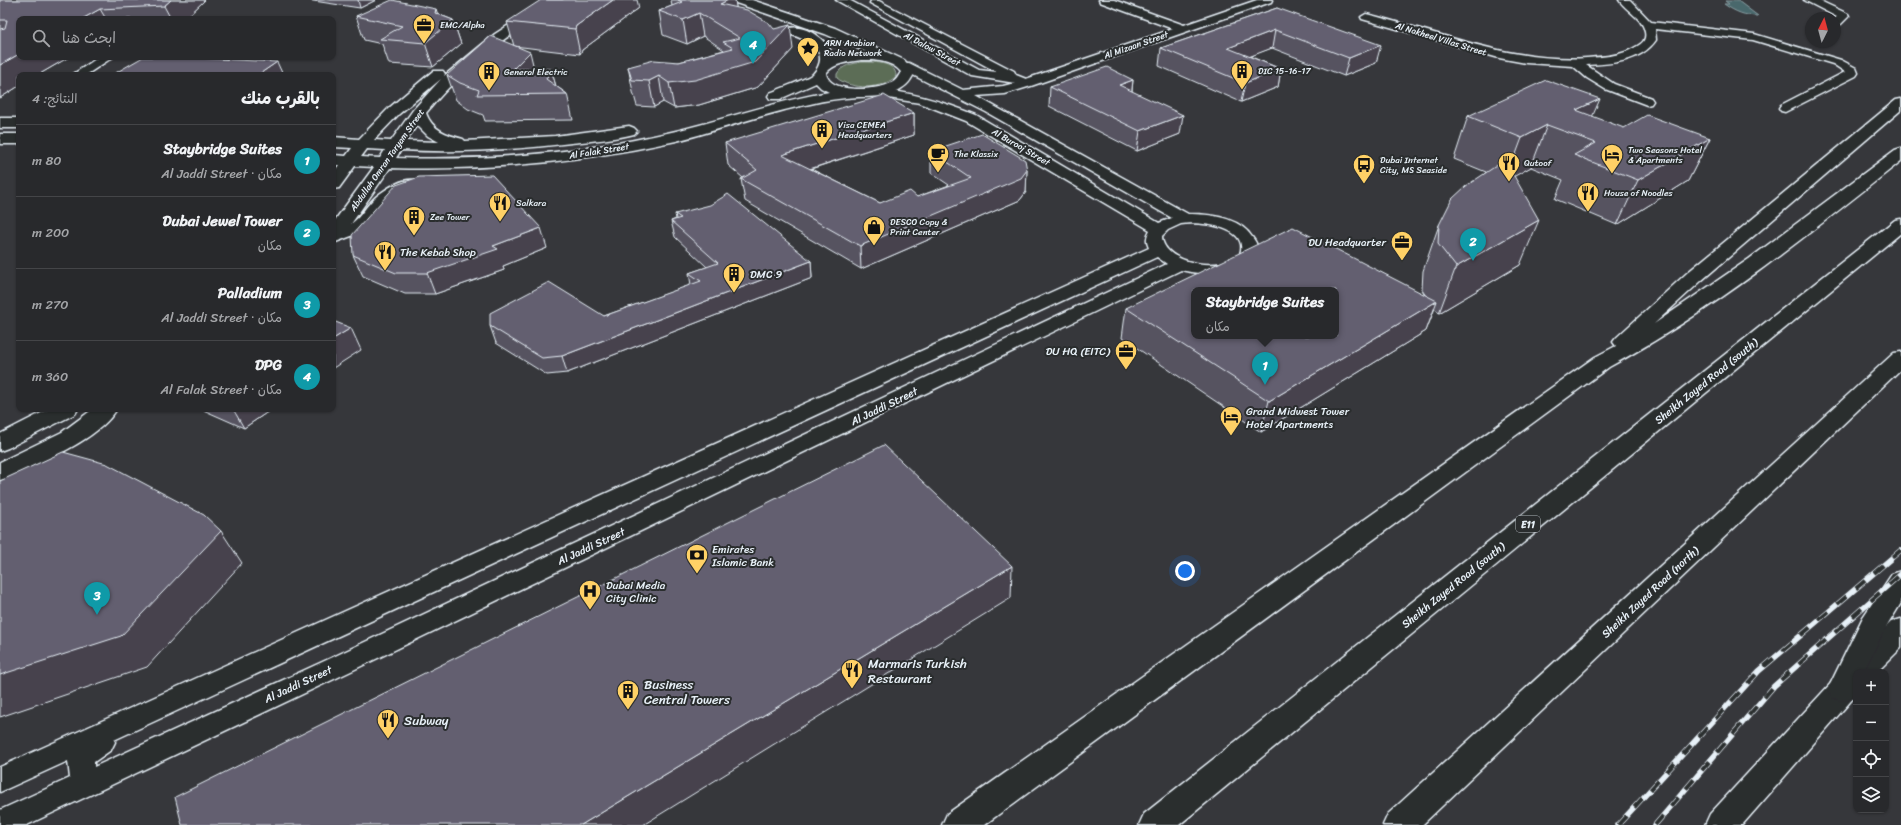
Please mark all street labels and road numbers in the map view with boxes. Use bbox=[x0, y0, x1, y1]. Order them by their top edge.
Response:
street label: Al Nakheel Villas Street bbox=[1392, 17, 1489, 61]
street label: Al Mizaan Street bbox=[1101, 26, 1171, 64]
street label: Al Dalow Street bbox=[900, 27, 964, 71]
street label: Abdullah Omran Taryam Street bbox=[345, 105, 429, 215]
street label: Al Burooj Street bbox=[988, 123, 1054, 170]
street label: Al Falak Street bbox=[567, 138, 630, 164]
street label: Sheikh Zayed Road (south) bbox=[1650, 333, 1763, 429]
street label: Al Jaddi Street bbox=[846, 382, 922, 431]
road number: E11 bbox=[1516, 516, 1540, 532]
street label: Al Jaddi Street bbox=[553, 522, 629, 571]
street label: Sheikh Zayed Road (south) bbox=[1397, 537, 1510, 633]
street label: Sheikh Zayed Road (north) bbox=[1597, 541, 1704, 643]
street label: Al Jaddi Street bbox=[260, 660, 336, 709]

